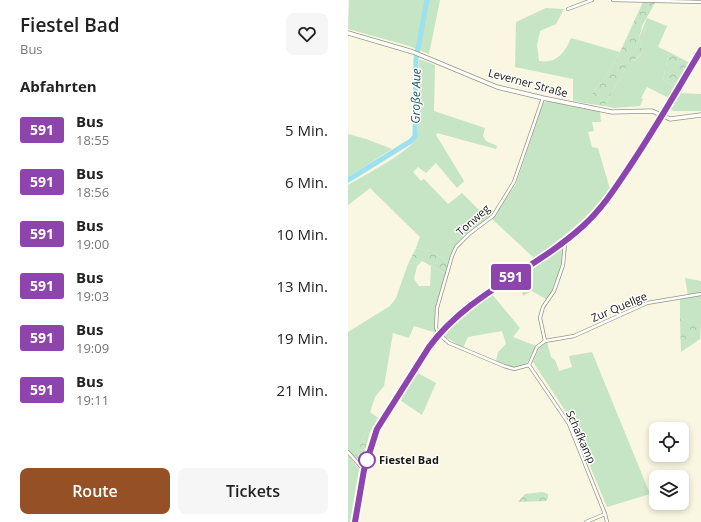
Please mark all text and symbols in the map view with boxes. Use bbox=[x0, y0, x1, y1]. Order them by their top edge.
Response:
text: Fiestel Bad bbox=[20, 12, 120, 38]
button: heart bbox=[286, 13, 328, 55]
text: Bus bbox=[20, 40, 43, 58]
street label: Leverner Straße bbox=[487, 65, 570, 100]
water label: Große Aue bbox=[407, 68, 424, 124]
text: Abfahrten bbox=[20, 76, 97, 96]
text: Bus bbox=[76, 111, 103, 131]
text: 591 bbox=[30, 120, 54, 139]
text: 5 Min. bbox=[285, 120, 328, 140]
text: 18:55 bbox=[76, 131, 109, 149]
text: Bus bbox=[76, 163, 103, 183]
text: 591 bbox=[30, 172, 54, 191]
text: 6 Min. bbox=[285, 172, 328, 192]
text: 18:56 bbox=[76, 183, 109, 201]
street label: Tonweg bbox=[453, 201, 493, 239]
text: Bus bbox=[76, 215, 103, 235]
text: 591 bbox=[30, 224, 54, 243]
text: 10 Min. bbox=[277, 224, 328, 244]
text: 19:00 bbox=[76, 235, 109, 253]
line badge: 591 bbox=[488, 264, 534, 290]
text: Bus bbox=[76, 267, 103, 287]
text: 591 bbox=[499, 267, 523, 286]
text: 591 bbox=[30, 276, 54, 295]
text: 13 Min. bbox=[277, 276, 328, 296]
text: 19:03 bbox=[76, 287, 109, 305]
street label: Zur Quellge bbox=[588, 288, 649, 325]
text: Bus bbox=[76, 319, 103, 339]
text: 591 bbox=[30, 328, 54, 347]
text: 19 Min. bbox=[277, 328, 328, 348]
text: 19:09 bbox=[76, 339, 109, 357]
text: Bus bbox=[76, 371, 103, 391]
text: 591 bbox=[30, 380, 54, 399]
text: 21 Min. bbox=[277, 380, 328, 400]
text: 19:11 bbox=[76, 391, 109, 409]
street label: Schafkamp bbox=[563, 408, 600, 466]
map controls bbox=[649, 422, 689, 510]
button: locate bbox=[649, 422, 689, 462]
marker: Fiestel Bad bbox=[358, 451, 376, 469]
place label: Fiestel Bad bbox=[379, 452, 439, 467]
button: Route bbox=[20, 468, 170, 514]
button: Tickets bbox=[178, 468, 328, 514]
button: layers bbox=[649, 470, 689, 510]

